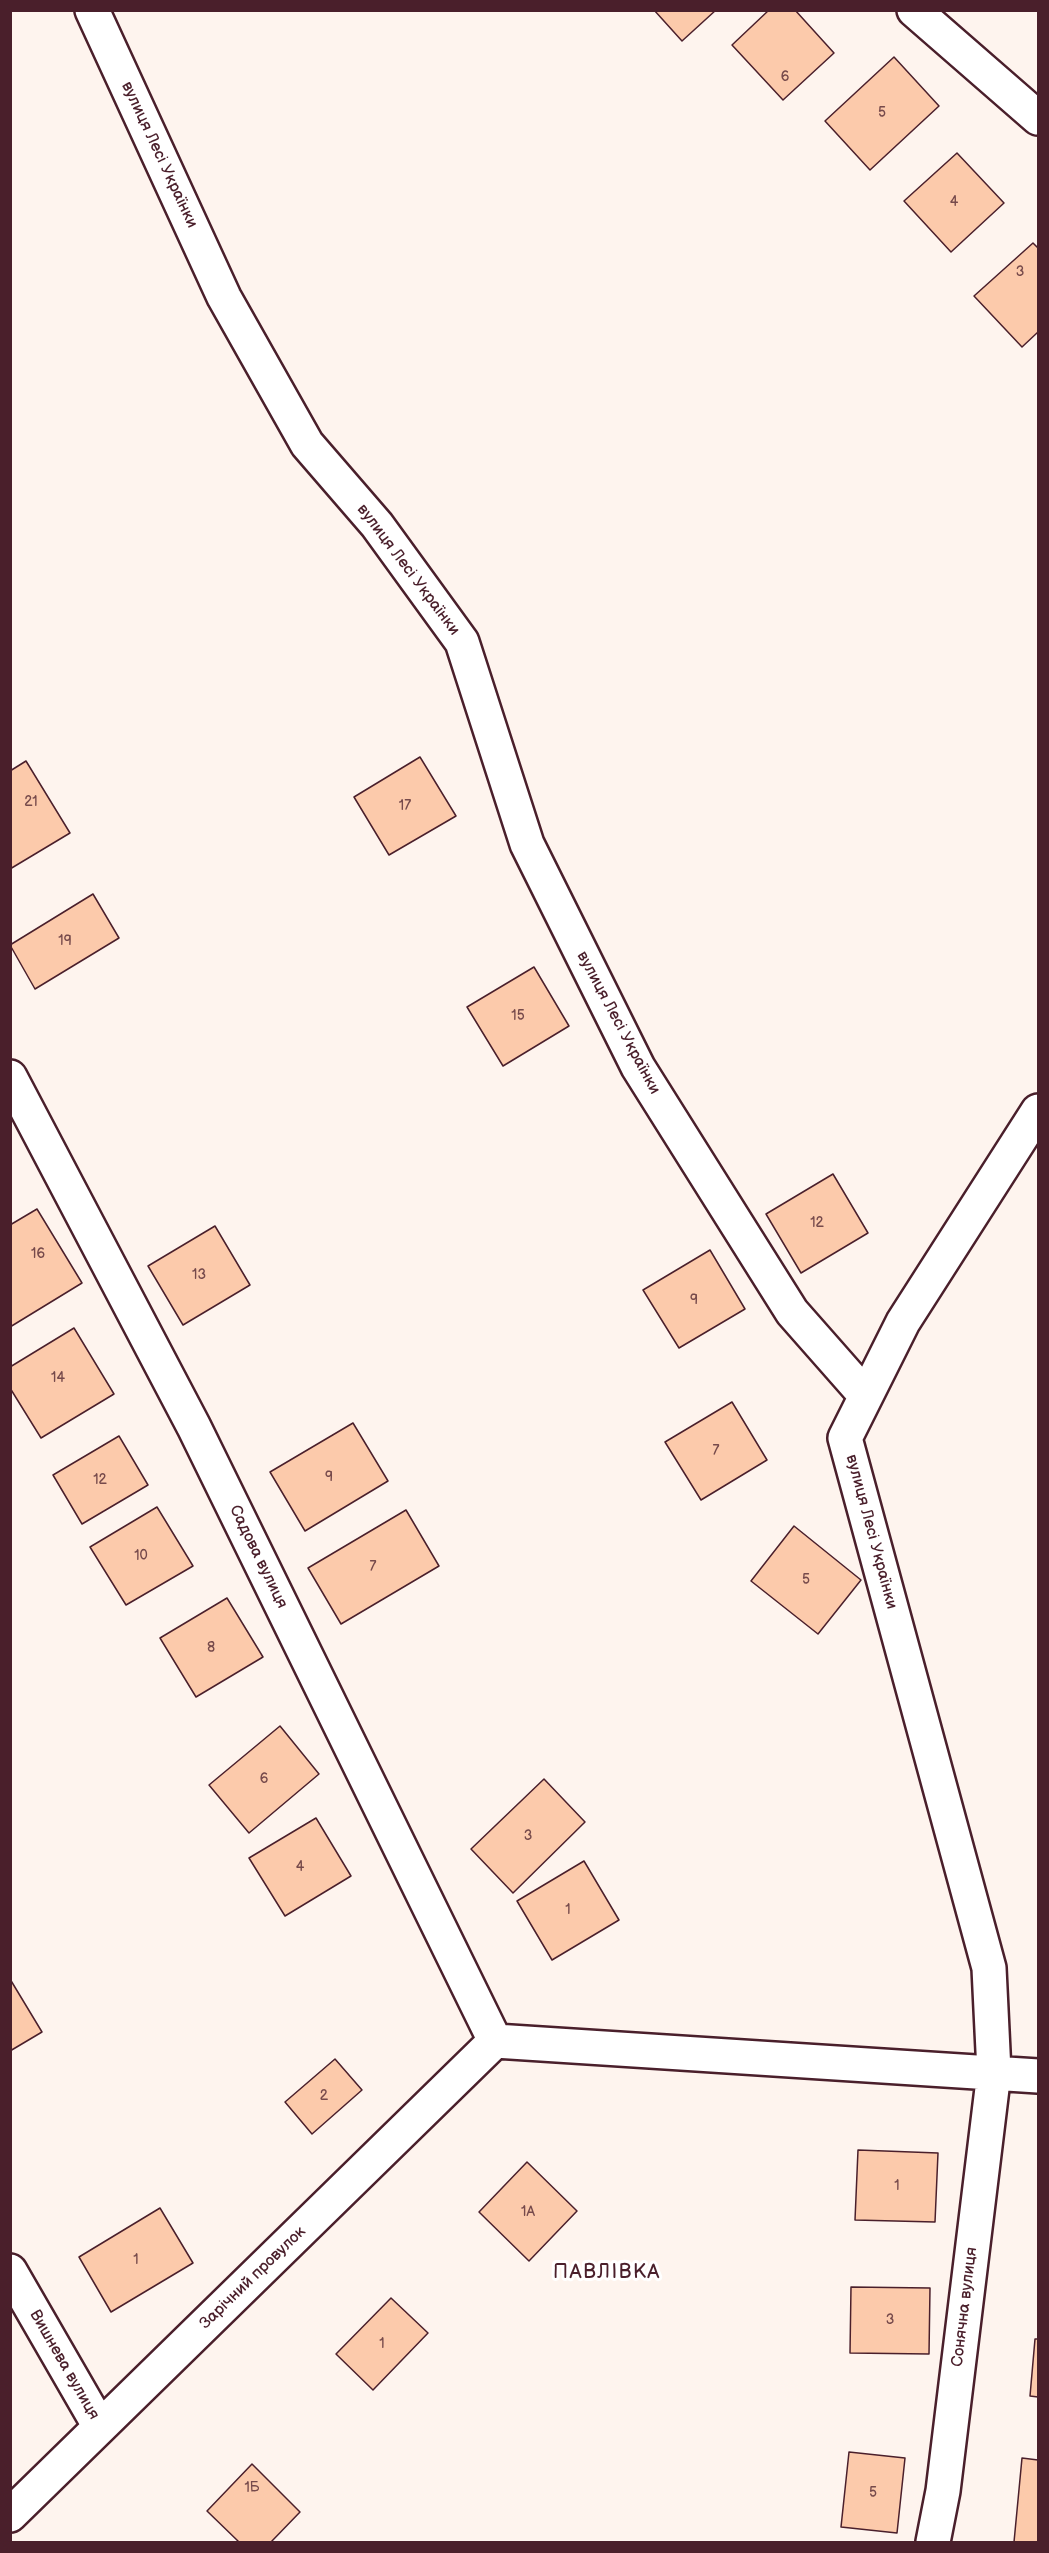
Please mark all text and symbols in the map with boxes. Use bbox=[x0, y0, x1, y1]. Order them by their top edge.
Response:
house number: 6 bbox=[781, 69, 789, 85]
street label: вулиця Лесі Українки bbox=[117, 79, 201, 231]
house number: 5 bbox=[878, 105, 886, 121]
house number: 4 bbox=[950, 194, 958, 210]
house number: 3 bbox=[1016, 264, 1024, 280]
street label: вулиця Лесі Українки bbox=[352, 501, 464, 639]
house number: 21 bbox=[24, 794, 38, 810]
house number: 17 bbox=[399, 798, 411, 814]
house number: 19 bbox=[58, 933, 72, 949]
street label: вулиця Лесі Українки bbox=[572, 948, 664, 1098]
house number: 15 bbox=[511, 1008, 525, 1024]
house number: 12 bbox=[810, 1215, 824, 1231]
house number: 16 bbox=[31, 1246, 45, 1262]
house number: 13 bbox=[192, 1267, 206, 1283]
house number: 9 bbox=[690, 1292, 698, 1308]
house number: 14 bbox=[51, 1370, 65, 1386]
house number: 7 bbox=[713, 1443, 719, 1459]
street label: вулиця Лесі Українки bbox=[841, 1453, 901, 1611]
house number: 9 bbox=[325, 1469, 333, 1485]
house number: 12 bbox=[93, 1472, 107, 1488]
street label: Садова вулиця bbox=[225, 1502, 291, 1612]
house number: 10 bbox=[134, 1548, 148, 1564]
house number: 7 bbox=[370, 1559, 376, 1575]
house number: 5 bbox=[802, 1572, 810, 1588]
house number: 8 bbox=[207, 1640, 215, 1656]
house number: 6 bbox=[260, 1771, 268, 1787]
house number: 3 bbox=[524, 1828, 532, 1844]
house number: 4 bbox=[296, 1859, 304, 1875]
house number: 1 bbox=[565, 1902, 571, 1918]
house number: 2 bbox=[320, 2088, 328, 2104]
house number: 1 bbox=[894, 2178, 900, 2194]
house number: 1А bbox=[521, 2204, 535, 2220]
street label: Зарічний провулок bbox=[196, 2223, 310, 2333]
street label: Сонячна вулиця bbox=[948, 2246, 982, 2368]
house number: 1 bbox=[133, 2252, 139, 2268]
district label: ПАВЛІВКА bbox=[553, 2261, 661, 2285]
street label: Вишнева вулиця bbox=[25, 2307, 103, 2423]
house number: 3 bbox=[886, 2312, 894, 2328]
house number: 1 bbox=[379, 2336, 385, 2352]
house number: 1Б bbox=[244, 2480, 260, 2496]
house number: 5 bbox=[869, 2485, 877, 2501]

